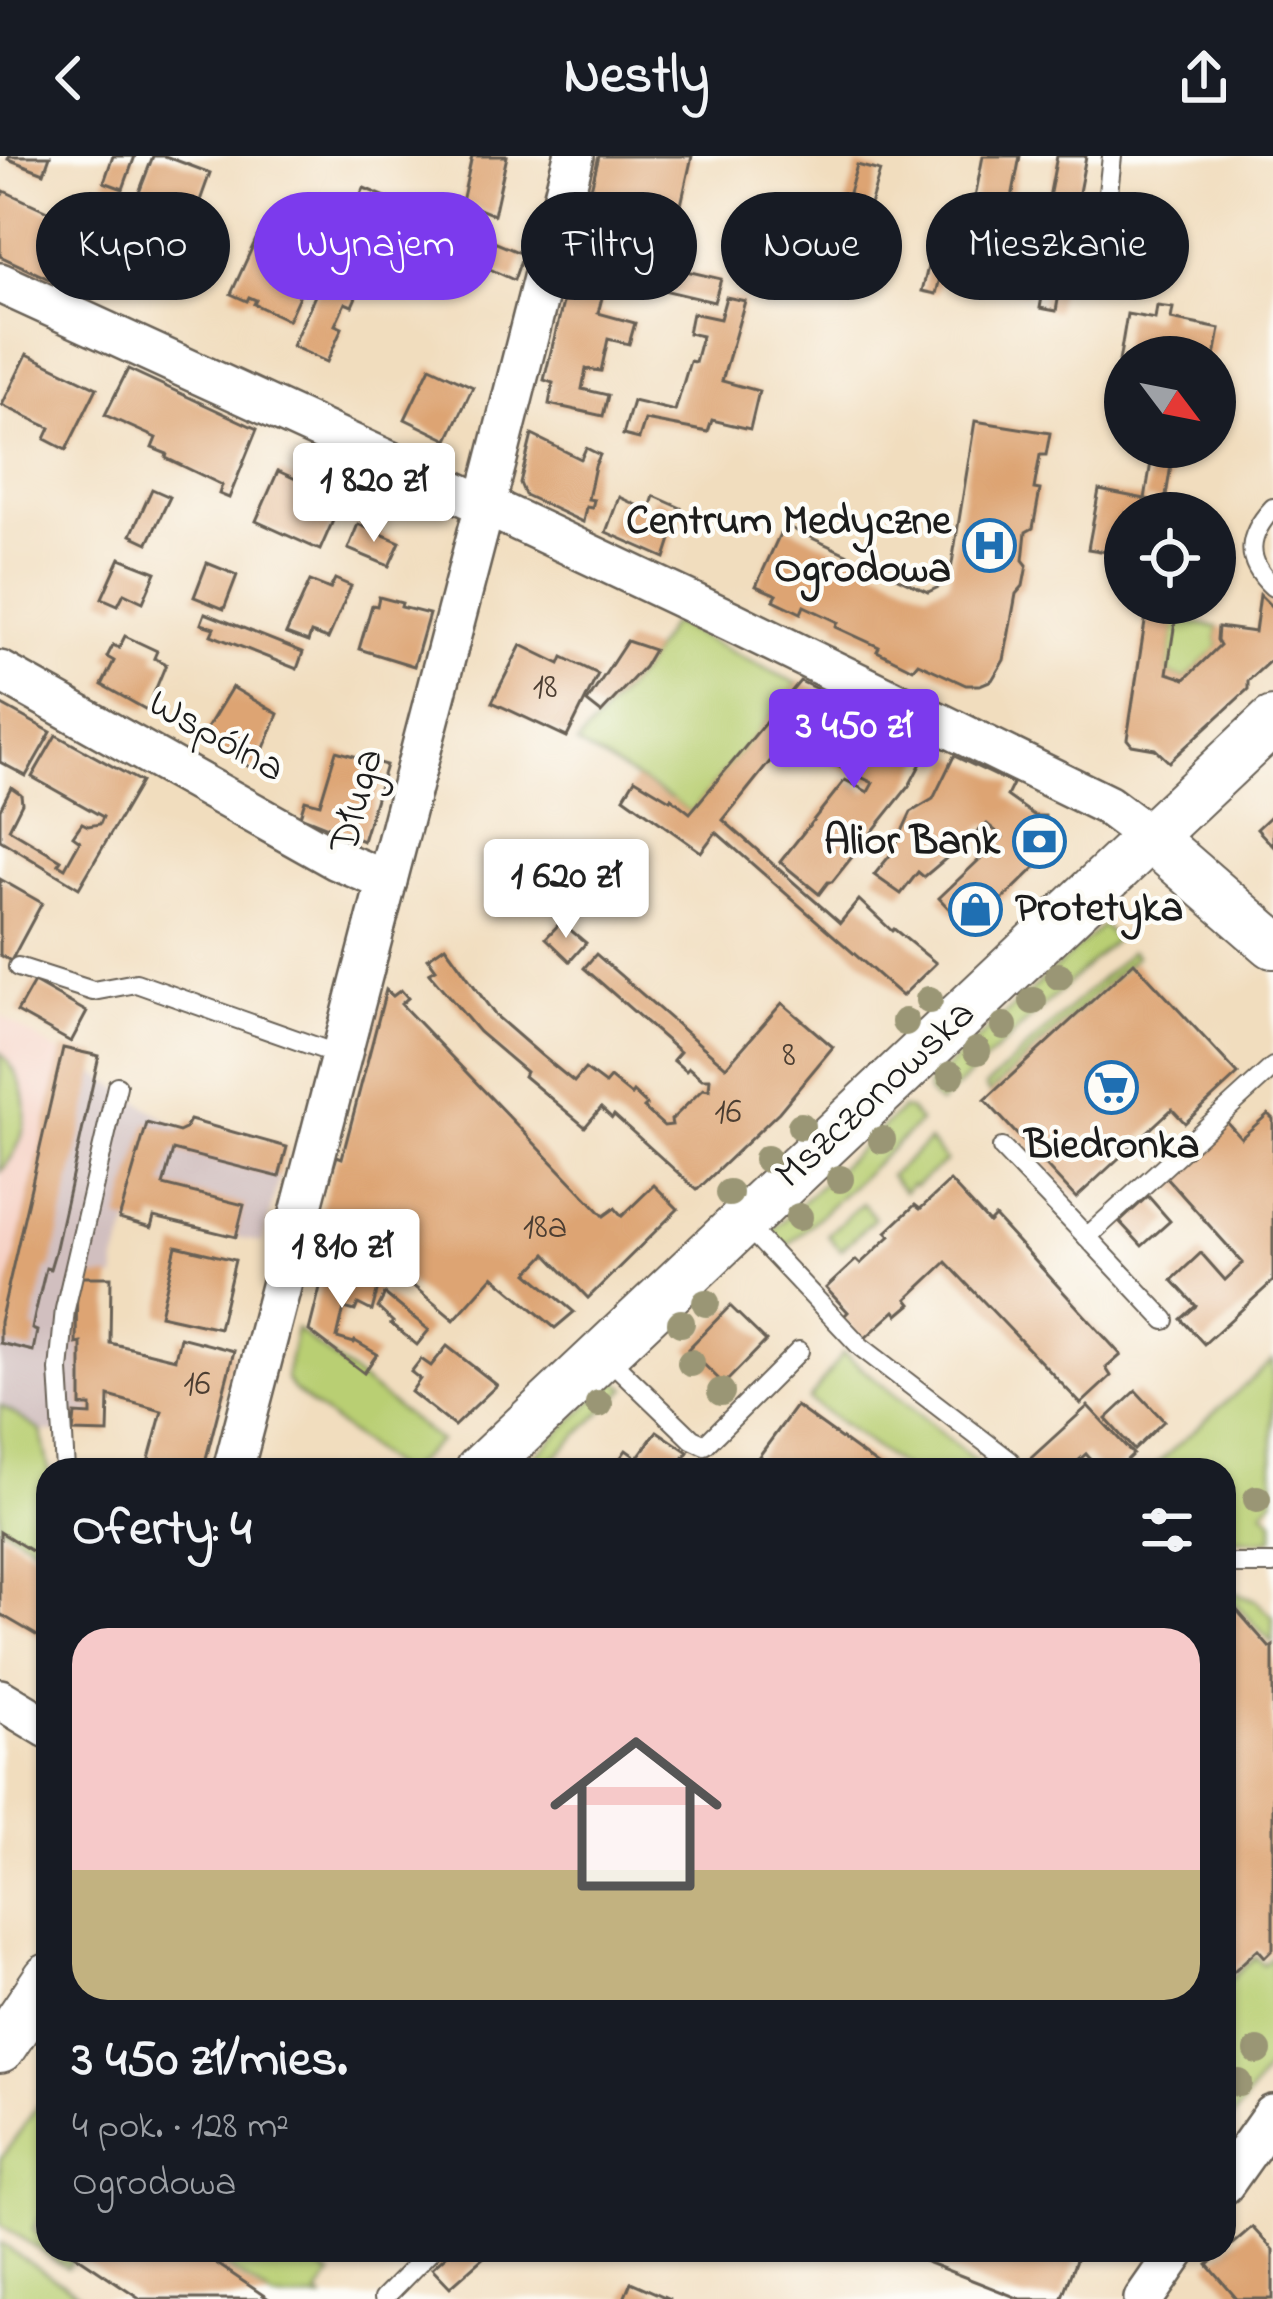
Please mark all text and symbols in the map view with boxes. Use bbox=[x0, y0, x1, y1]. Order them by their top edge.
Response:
text: Nestly bbox=[564, 39, 709, 117]
icon: back bbox=[36, 45, 102, 111]
icon: share bbox=[1171, 45, 1237, 111]
chip: Kupno bbox=[36, 192, 230, 300]
chip: Wynajem bbox=[254, 192, 497, 300]
chip: Filtry bbox=[521, 192, 697, 300]
chip: Nowe bbox=[721, 192, 902, 300]
chip: Mieszkanie bbox=[926, 192, 1189, 300]
north arrow bbox=[1104, 336, 1236, 468]
map controls bbox=[1104, 336, 1236, 624]
pin: 1 820 zł bbox=[250, 443, 498, 545]
text: 1 820 zł bbox=[320, 453, 428, 510]
place label: Centrum Medyczne Ogrodowa bbox=[626, 492, 952, 602]
button: locate bbox=[1104, 492, 1236, 624]
hospital icon: Centrum Medyczne Ogrodowa bbox=[962, 518, 1018, 574]
house number: 18 bbox=[533, 662, 557, 715]
street label: Wspólna bbox=[137, 674, 295, 800]
pin: 3 450 zł bbox=[730, 689, 978, 791]
text: 3 450 zł bbox=[796, 699, 912, 756]
street label: Długa bbox=[315, 742, 401, 861]
place label: Alior Bank bbox=[824, 812, 1002, 873]
bank icon: Alior Bank bbox=[1011, 814, 1067, 870]
pin: 1 620 zł bbox=[442, 839, 690, 941]
text: 1 620 zł bbox=[511, 849, 621, 906]
place label: Protetyka bbox=[1015, 879, 1183, 940]
shop icon: Protetyka bbox=[948, 881, 1004, 937]
street label: Mszczonowska bbox=[762, 986, 990, 1204]
house number: 8 bbox=[782, 1030, 796, 1083]
supermarket icon: Biedronka bbox=[1084, 1059, 1140, 1115]
house number: 16 bbox=[714, 1087, 742, 1140]
place label: Biedronka bbox=[1023, 1116, 1199, 1177]
house number: 18a bbox=[523, 1202, 567, 1255]
pin: 1 810 zł bbox=[218, 1209, 466, 1311]
text: 1 810 zł bbox=[292, 1219, 392, 1276]
house number: 16 bbox=[183, 1359, 211, 1412]
text: Oferty: 4 bbox=[72, 1493, 251, 1568]
icon: filters bbox=[1134, 1497, 1200, 1563]
icon: home bbox=[528, 1706, 744, 1922]
text: 3 450 zł/mies. bbox=[72, 2024, 348, 2099]
text: 4 pok. · 128 m² bbox=[72, 2099, 289, 2156]
text: Ogrodowa bbox=[72, 2156, 236, 2213]

